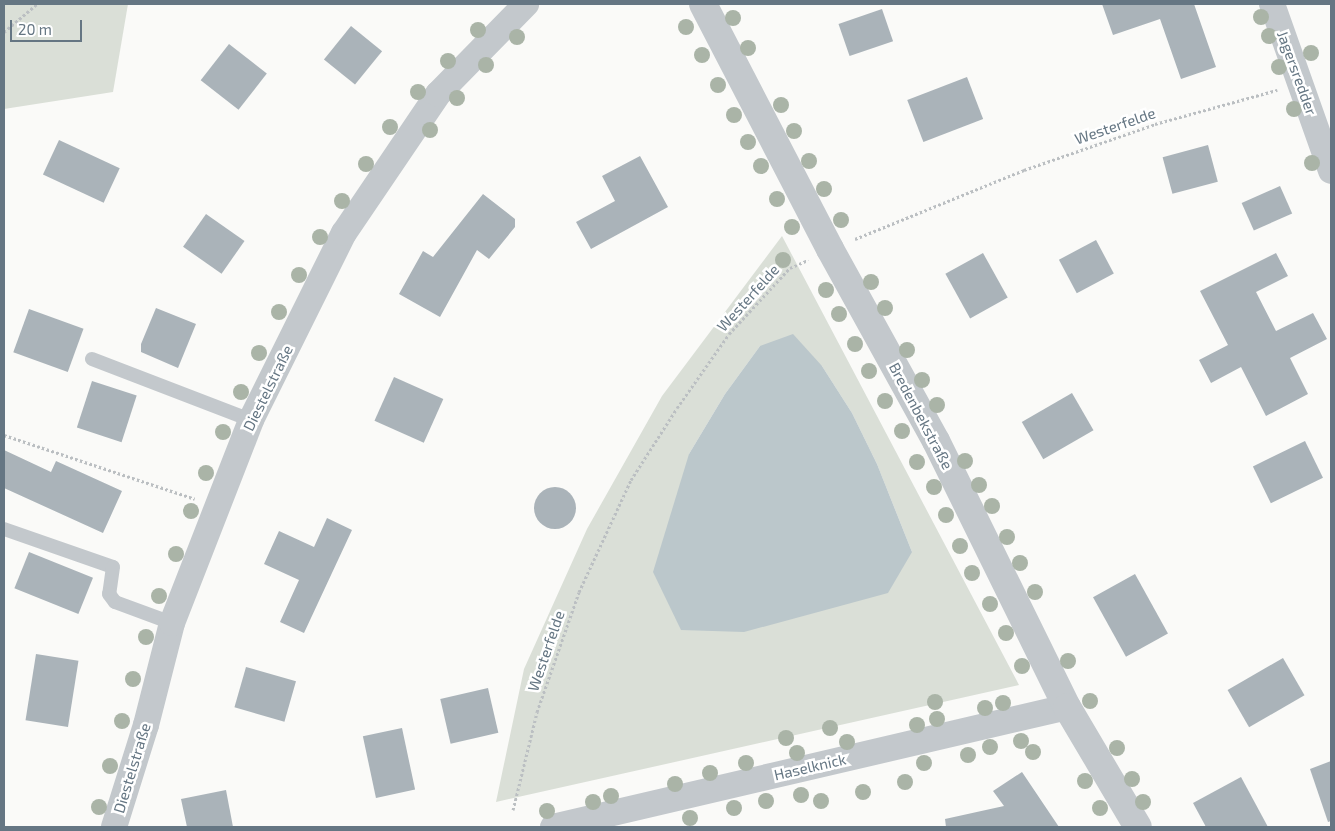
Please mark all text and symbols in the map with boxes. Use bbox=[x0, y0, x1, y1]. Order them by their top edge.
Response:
scale bar bbox=[12, 10, 85, 42]
text: 20 m bbox=[18, 20, 52, 38]
street label: Jagersredder bbox=[1273, 28, 1321, 118]
street label: Westerfelde bbox=[1072, 104, 1158, 148]
street label: Westerfelde bbox=[713, 261, 783, 335]
street label: Diestelstraße bbox=[239, 342, 297, 434]
street label: Bredenbekstraße bbox=[885, 359, 957, 473]
street label: Westerfelde bbox=[524, 608, 568, 694]
street label: Diestelstraße bbox=[110, 721, 154, 815]
street label: Haselknick bbox=[772, 750, 848, 784]

